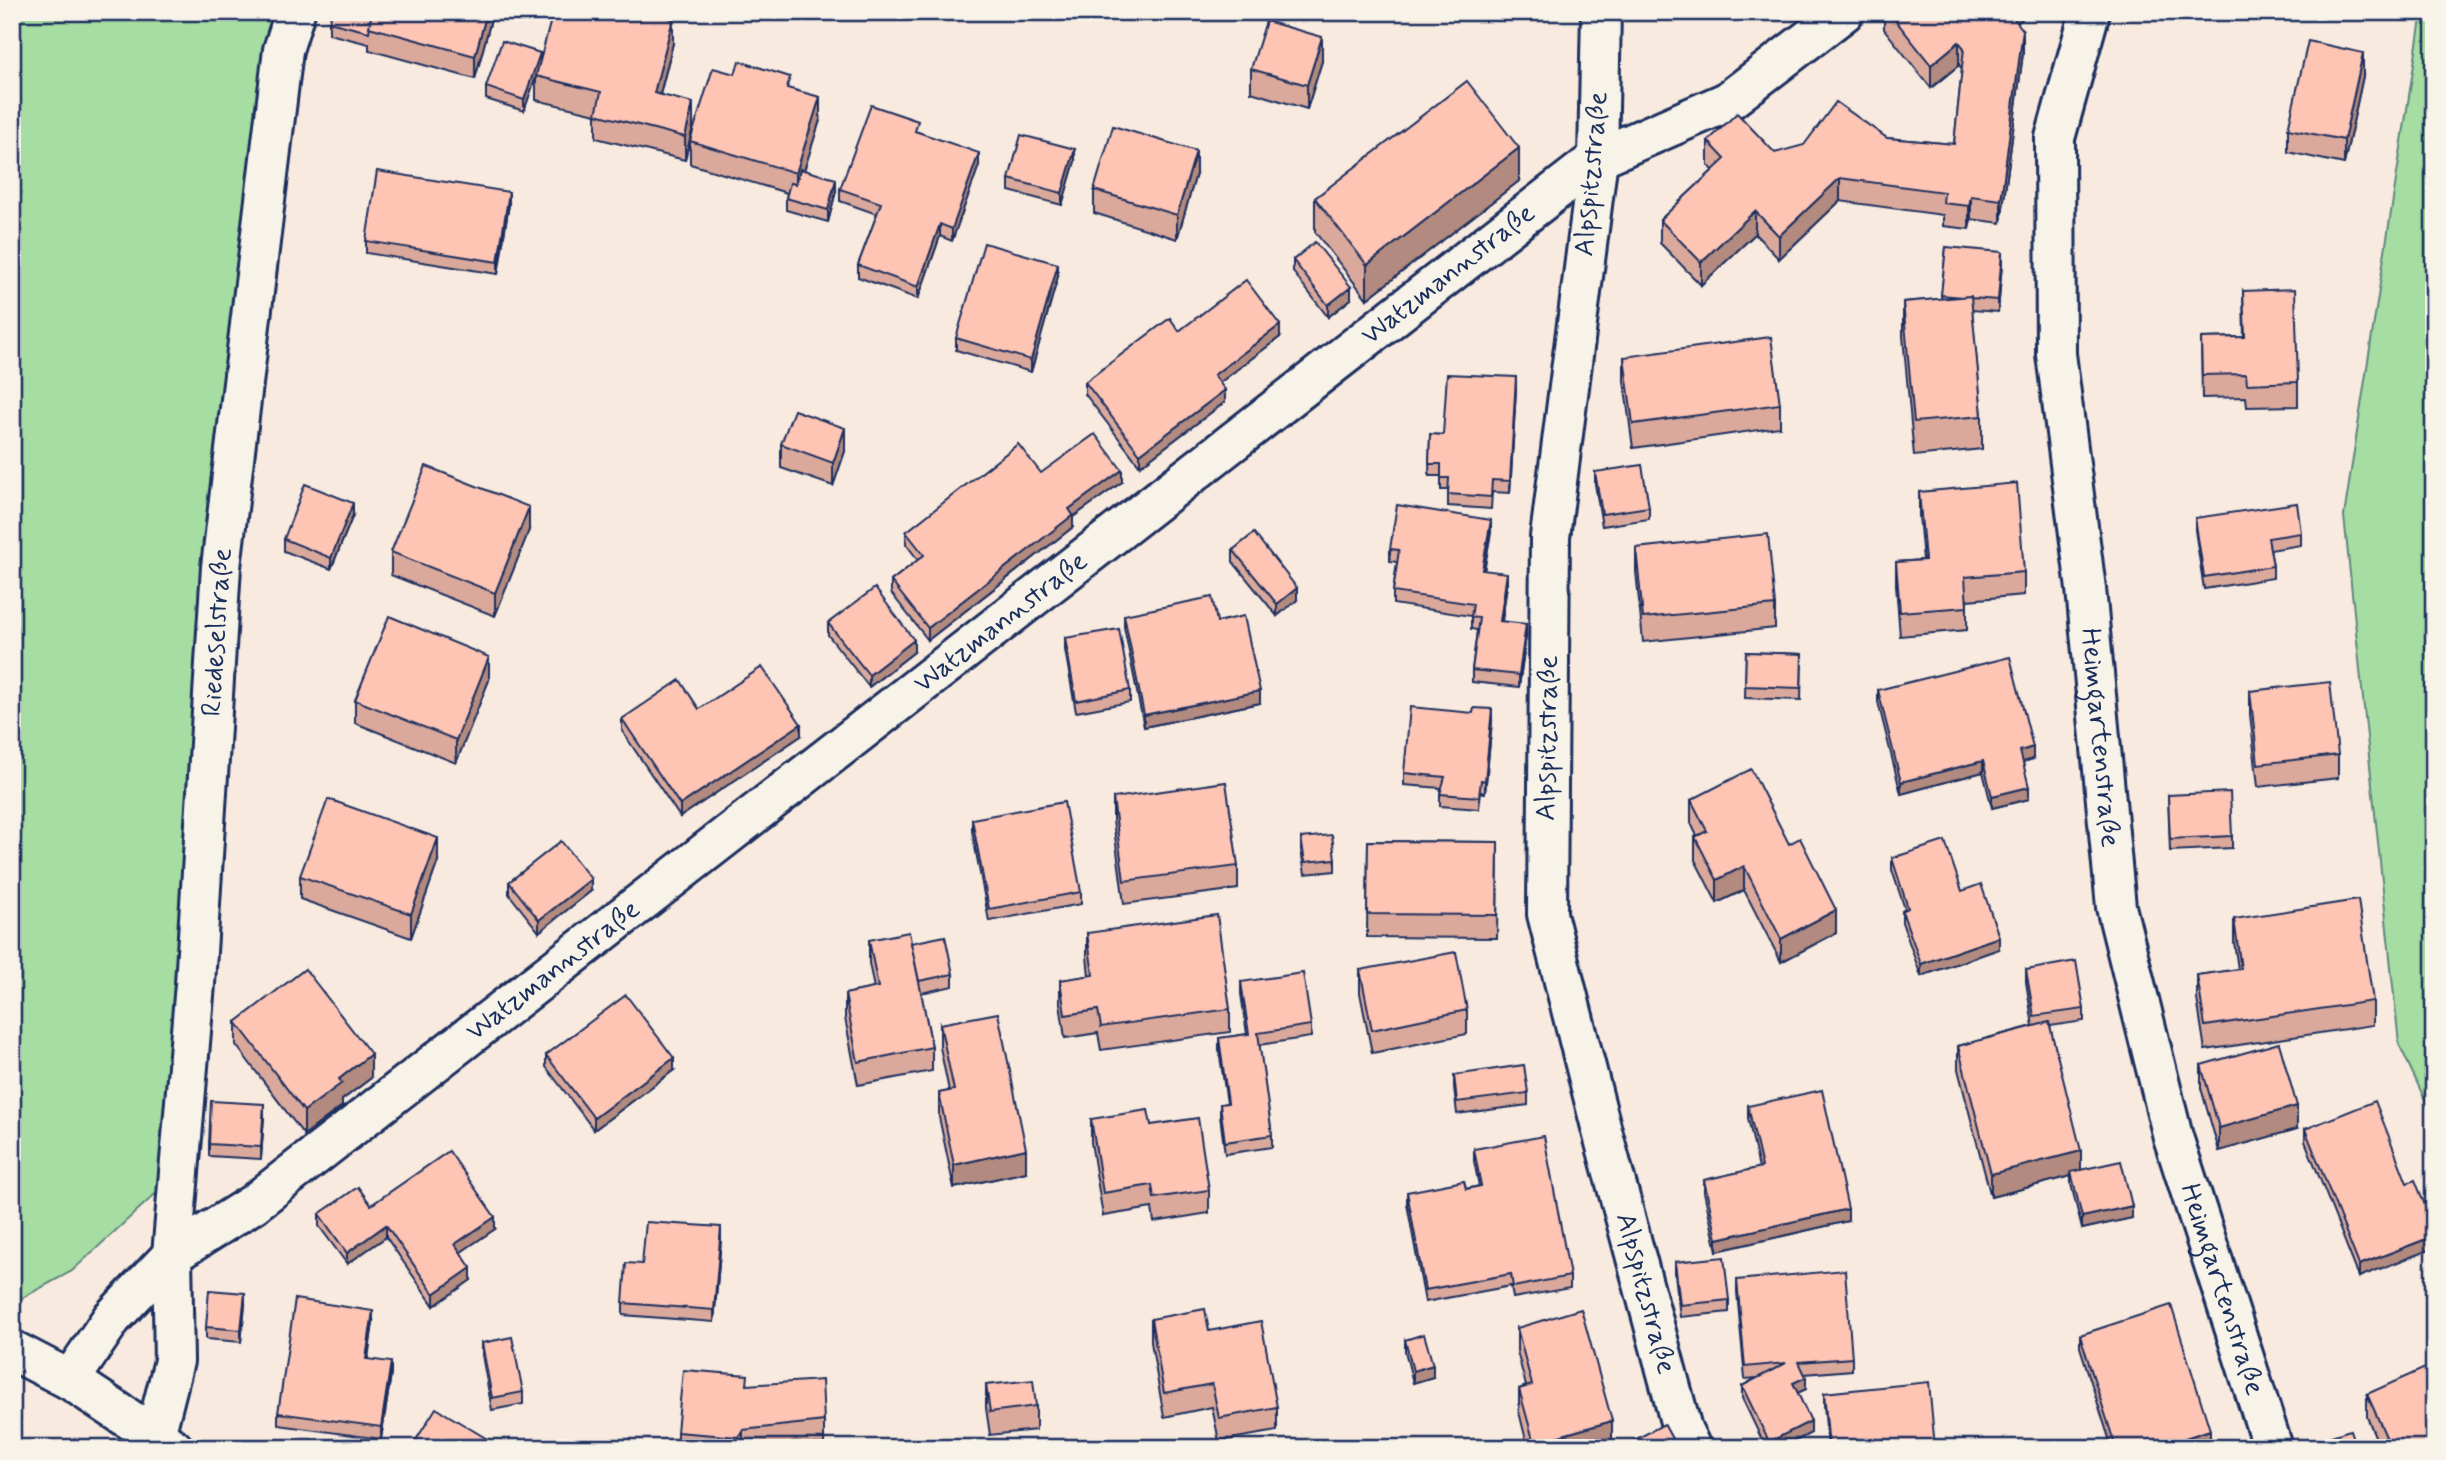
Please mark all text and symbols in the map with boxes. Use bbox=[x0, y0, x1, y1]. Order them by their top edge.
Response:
street label: Alpspitzstraße bbox=[1566, 90, 1618, 258]
street label: Watzmannstraße bbox=[1354, 195, 1543, 354]
street label: Watzmannstraße bbox=[906, 543, 1095, 702]
street label: Riedeselstraße bbox=[193, 546, 242, 718]
street label: Heimgartenstraße bbox=[2071, 626, 2129, 849]
street label: Alpspitzstraße bbox=[1528, 655, 1568, 821]
street label: Watzmannstraße bbox=[459, 891, 648, 1050]
street label: Heimgartenstraße bbox=[2171, 1179, 2273, 1400]
street label: Alpspitzstraße bbox=[1606, 1209, 1685, 1378]

